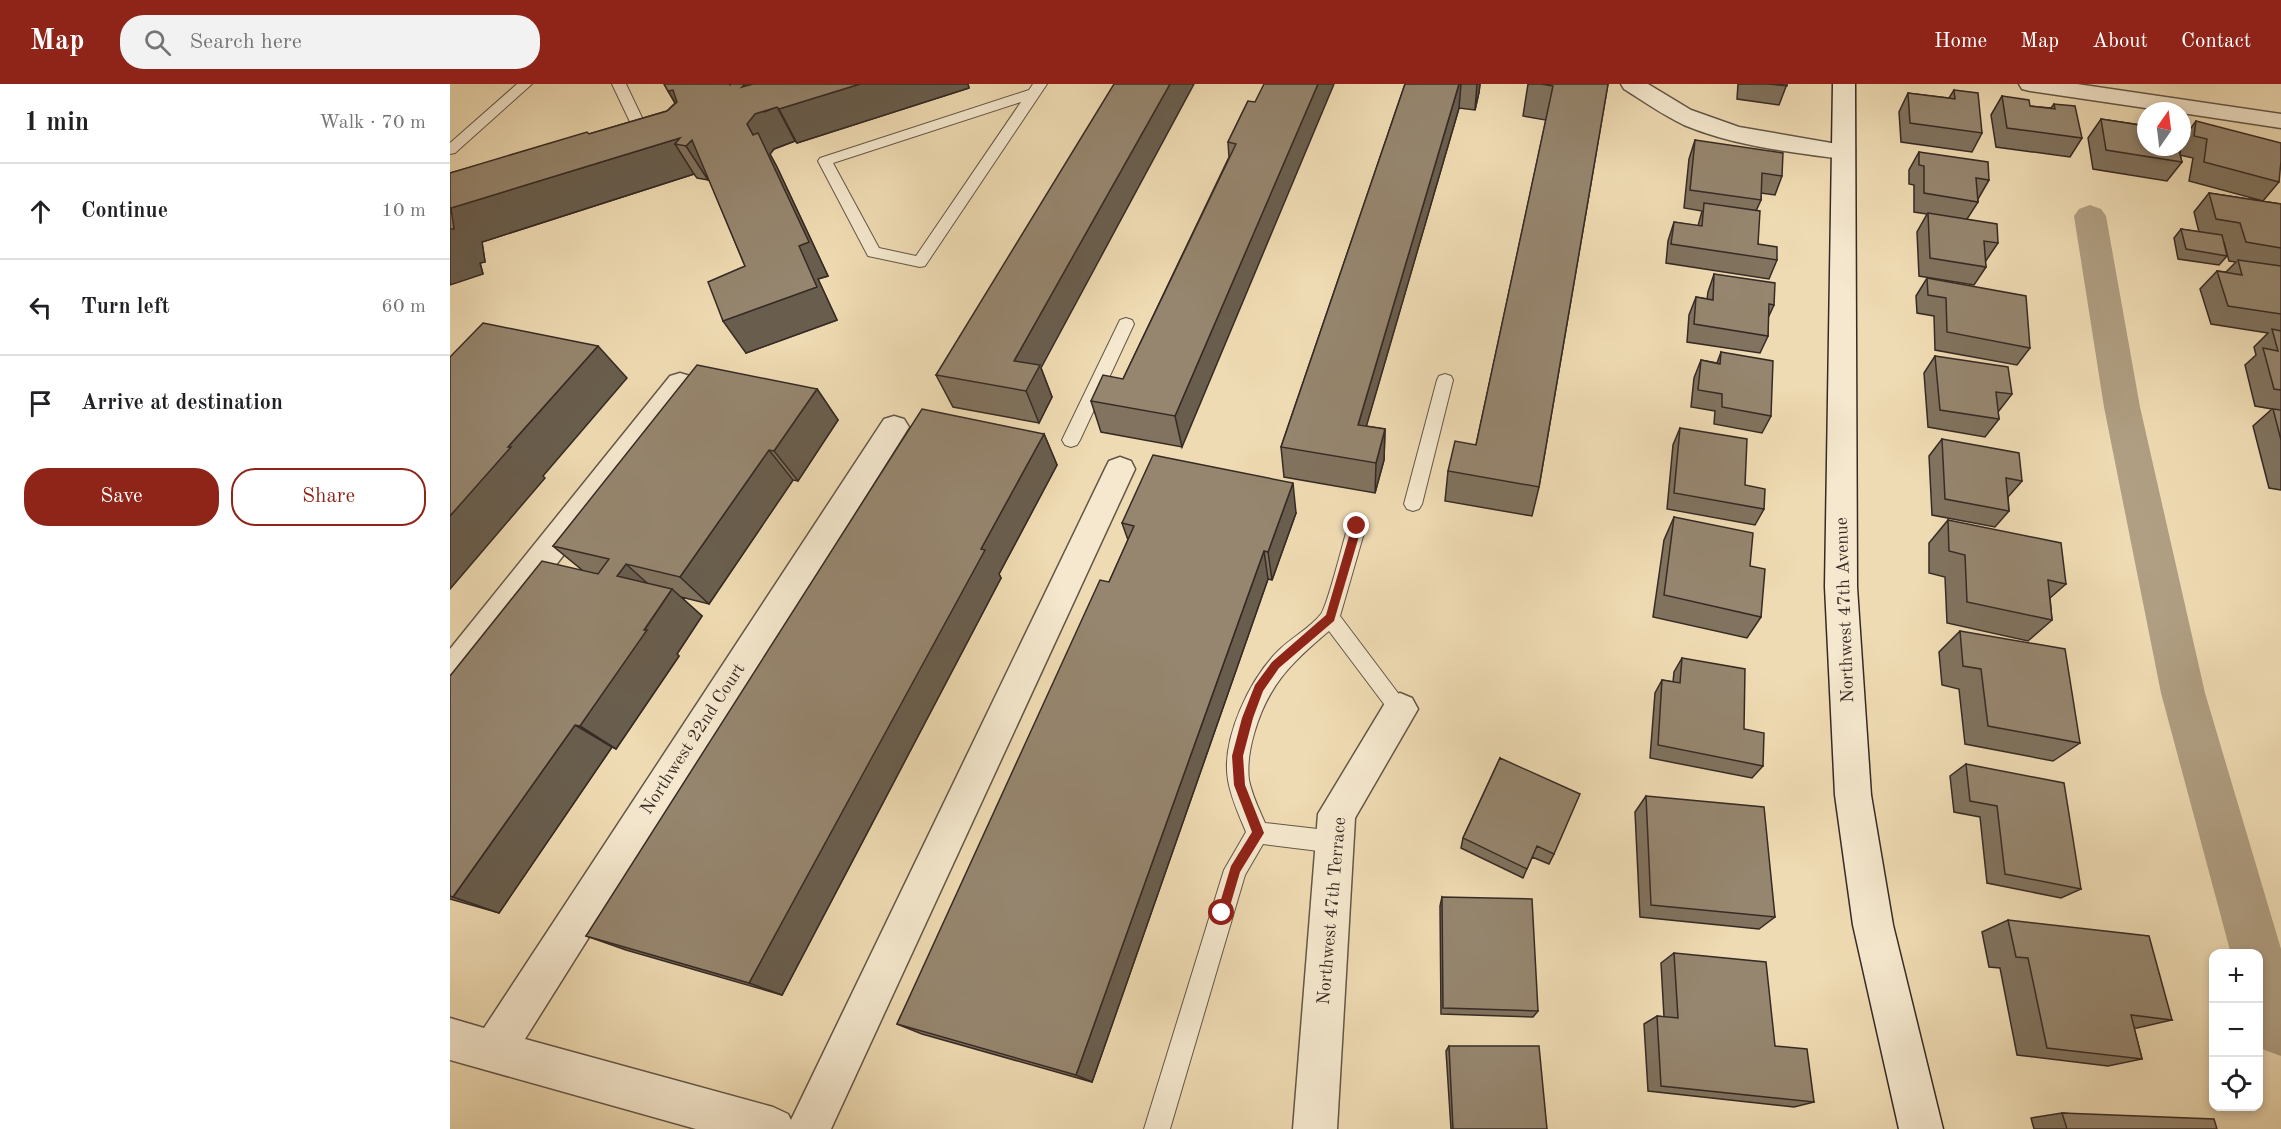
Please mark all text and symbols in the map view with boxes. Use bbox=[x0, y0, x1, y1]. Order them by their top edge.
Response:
search box bbox=[120, 15, 540, 69]
icon: search bbox=[141, 26, 174, 59]
text: Map bbox=[30, 28, 84, 56]
text: Search here bbox=[189, 31, 302, 53]
text: Home bbox=[1934, 31, 1987, 52]
text: Map bbox=[2020, 31, 2059, 52]
text: About bbox=[2092, 31, 2148, 52]
text: Contact bbox=[2181, 31, 2251, 52]
north arrow bbox=[2137, 102, 2191, 156]
text: 1 min bbox=[24, 110, 89, 136]
text: Walk · 70 m bbox=[319, 113, 426, 133]
icon: ahead bbox=[24, 195, 57, 228]
text: Continue bbox=[81, 200, 168, 222]
text: 10 m bbox=[381, 201, 426, 221]
icon: left bbox=[24, 291, 57, 324]
text: Turn left bbox=[81, 296, 170, 318]
text: 60 m bbox=[381, 297, 426, 317]
icon: arrive bbox=[24, 387, 57, 420]
text: Arrive at destination bbox=[81, 392, 283, 414]
button: Save bbox=[24, 468, 219, 526]
button: Share bbox=[231, 468, 426, 526]
route end bbox=[1343, 512, 1369, 538]
street label: Northwest 47th Avenue bbox=[1833, 517, 1857, 703]
street label: Northwest 22nd Court bbox=[637, 660, 749, 818]
street label: Northwest 47th Terrace bbox=[1315, 816, 1349, 1006]
route start bbox=[1208, 899, 1234, 925]
map controls bbox=[2209, 949, 2263, 1111]
button: + bbox=[2209, 949, 2263, 1003]
button: − bbox=[2209, 1003, 2263, 1057]
button: locate bbox=[2209, 1057, 2263, 1111]

